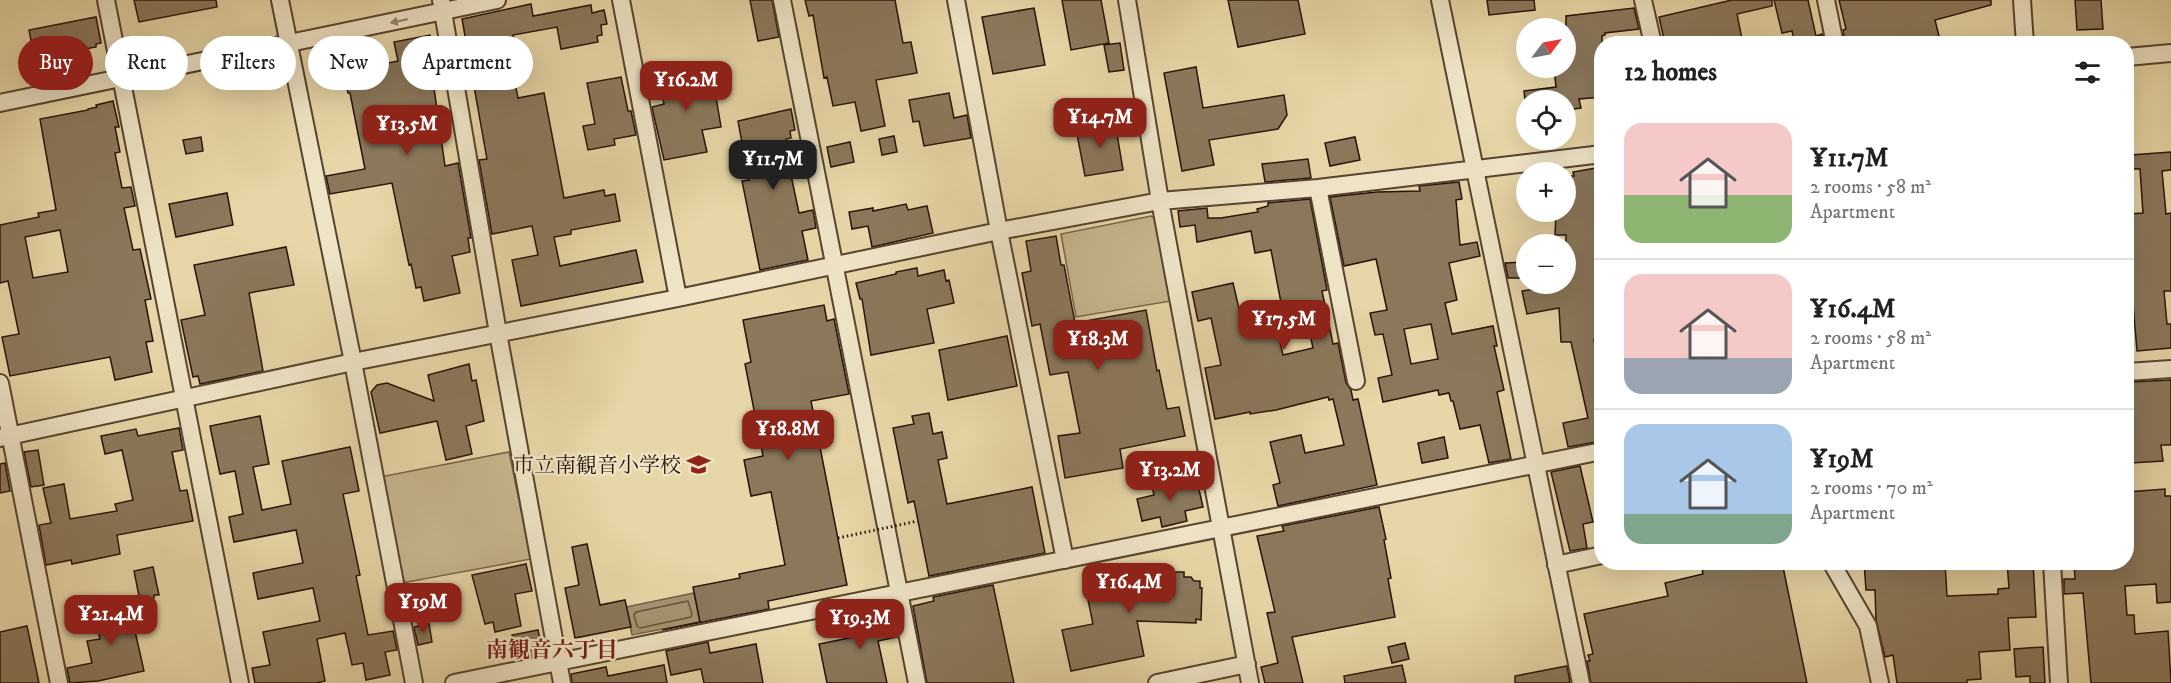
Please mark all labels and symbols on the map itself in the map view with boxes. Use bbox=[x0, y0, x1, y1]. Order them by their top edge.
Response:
one-way arrow bbox=[389, 17, 408, 26]
north arrow bbox=[1516, 18, 1576, 78]
pin: ¥16.2M bbox=[637, 61, 735, 112]
pin: ¥14.7M bbox=[1051, 98, 1149, 149]
pin: ¥13.5M bbox=[358, 105, 456, 156]
pin: ¥11.7M bbox=[724, 140, 822, 191]
pin: ¥17.5M bbox=[1235, 300, 1333, 351]
pin: ¥18.3M bbox=[1049, 320, 1147, 371]
pin: ¥18.8M bbox=[739, 410, 837, 461]
pin: ¥13.2M bbox=[1121, 451, 1219, 502]
school or university icon: 市立南観音小学校 bbox=[686, 452, 712, 478]
place label: 市立南観音小学校 bbox=[513, 453, 681, 479]
pin: ¥16.4M bbox=[1080, 563, 1178, 614]
pin: ¥19M bbox=[387, 583, 459, 634]
pin: ¥21.4M bbox=[62, 595, 160, 646]
pin: ¥19.3M bbox=[811, 599, 909, 650]
district label: 南観音六丁目 bbox=[486, 637, 618, 664]

